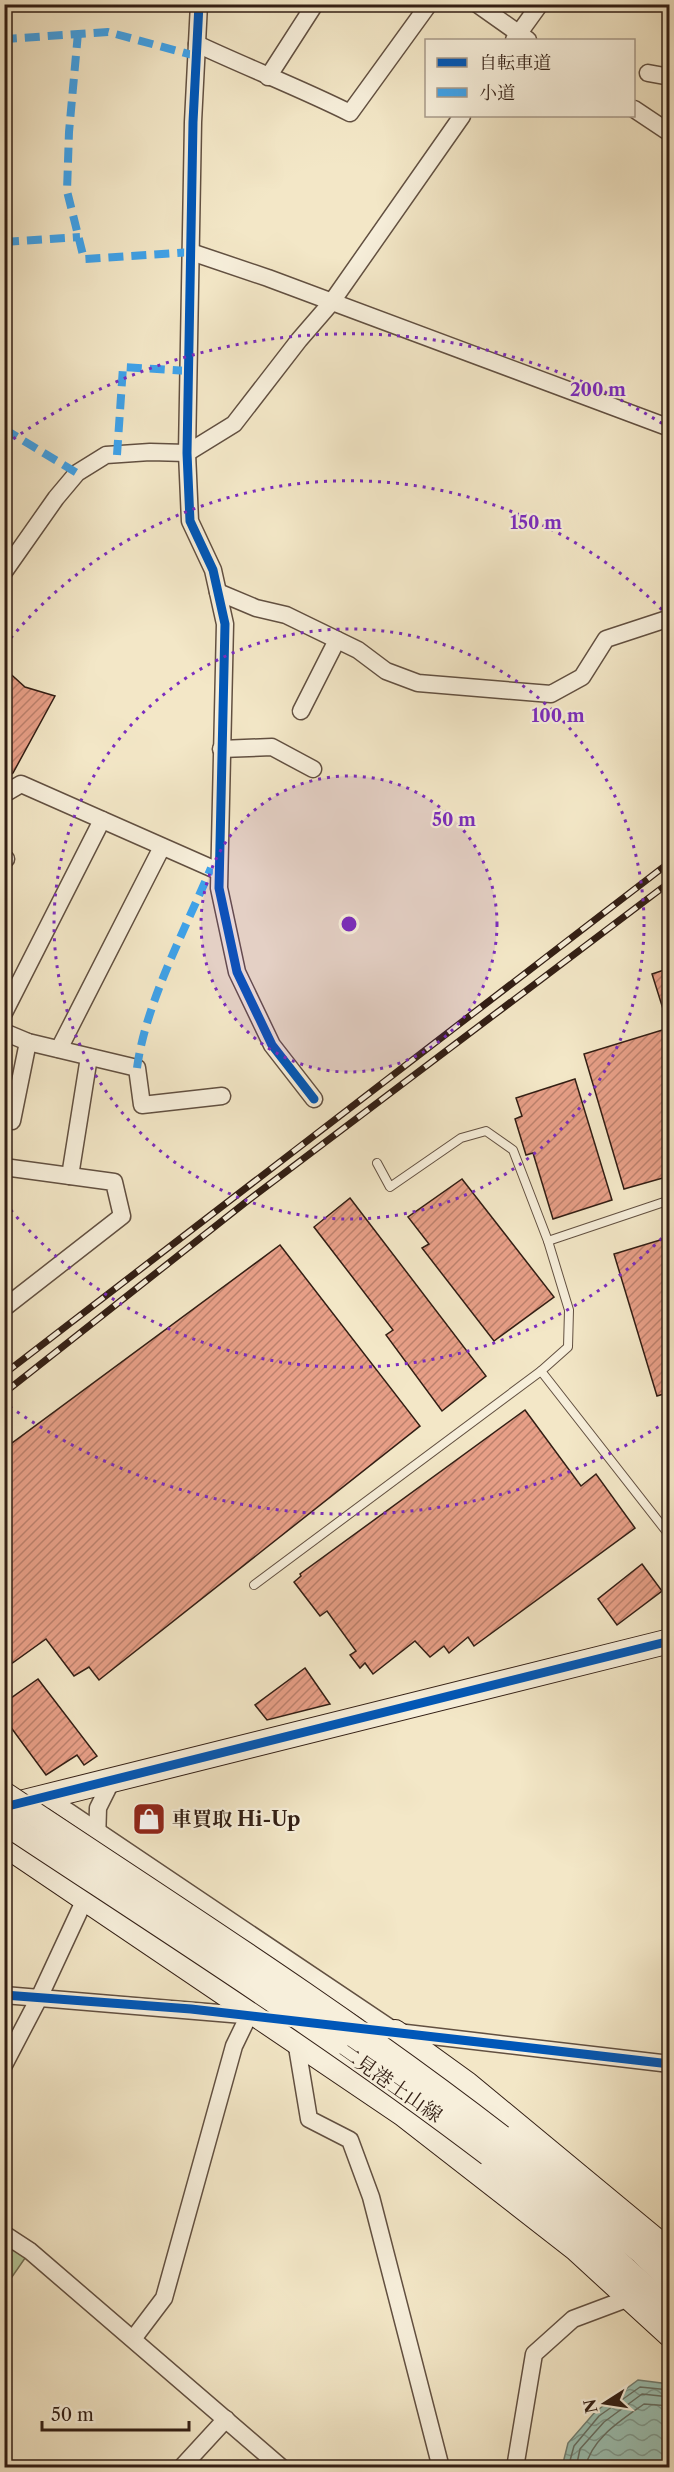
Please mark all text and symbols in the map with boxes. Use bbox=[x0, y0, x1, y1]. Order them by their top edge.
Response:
legend bbox=[425, 39, 635, 117]
text: 自転車道 bbox=[479, 52, 551, 74]
text: 小道 bbox=[479, 82, 515, 104]
text: 200 m bbox=[570, 379, 626, 401]
text: 150 m bbox=[510, 512, 562, 534]
text: 100 m bbox=[531, 705, 585, 727]
text: 50 m bbox=[432, 809, 476, 831]
centre of rings bbox=[339, 914, 359, 934]
shop icon: 車買取 Hi-Up bbox=[131, 1801, 167, 1837]
place label: 車買取 Hi-Up bbox=[172, 1807, 300, 1831]
street label: 二見港土山線 bbox=[335, 2039, 447, 2127]
north arrow bbox=[575, 2373, 635, 2433]
scale bar bbox=[42, 2394, 189, 2432]
text: N bbox=[579, 2397, 602, 2415]
text: 50 m bbox=[51, 2404, 94, 2426]

